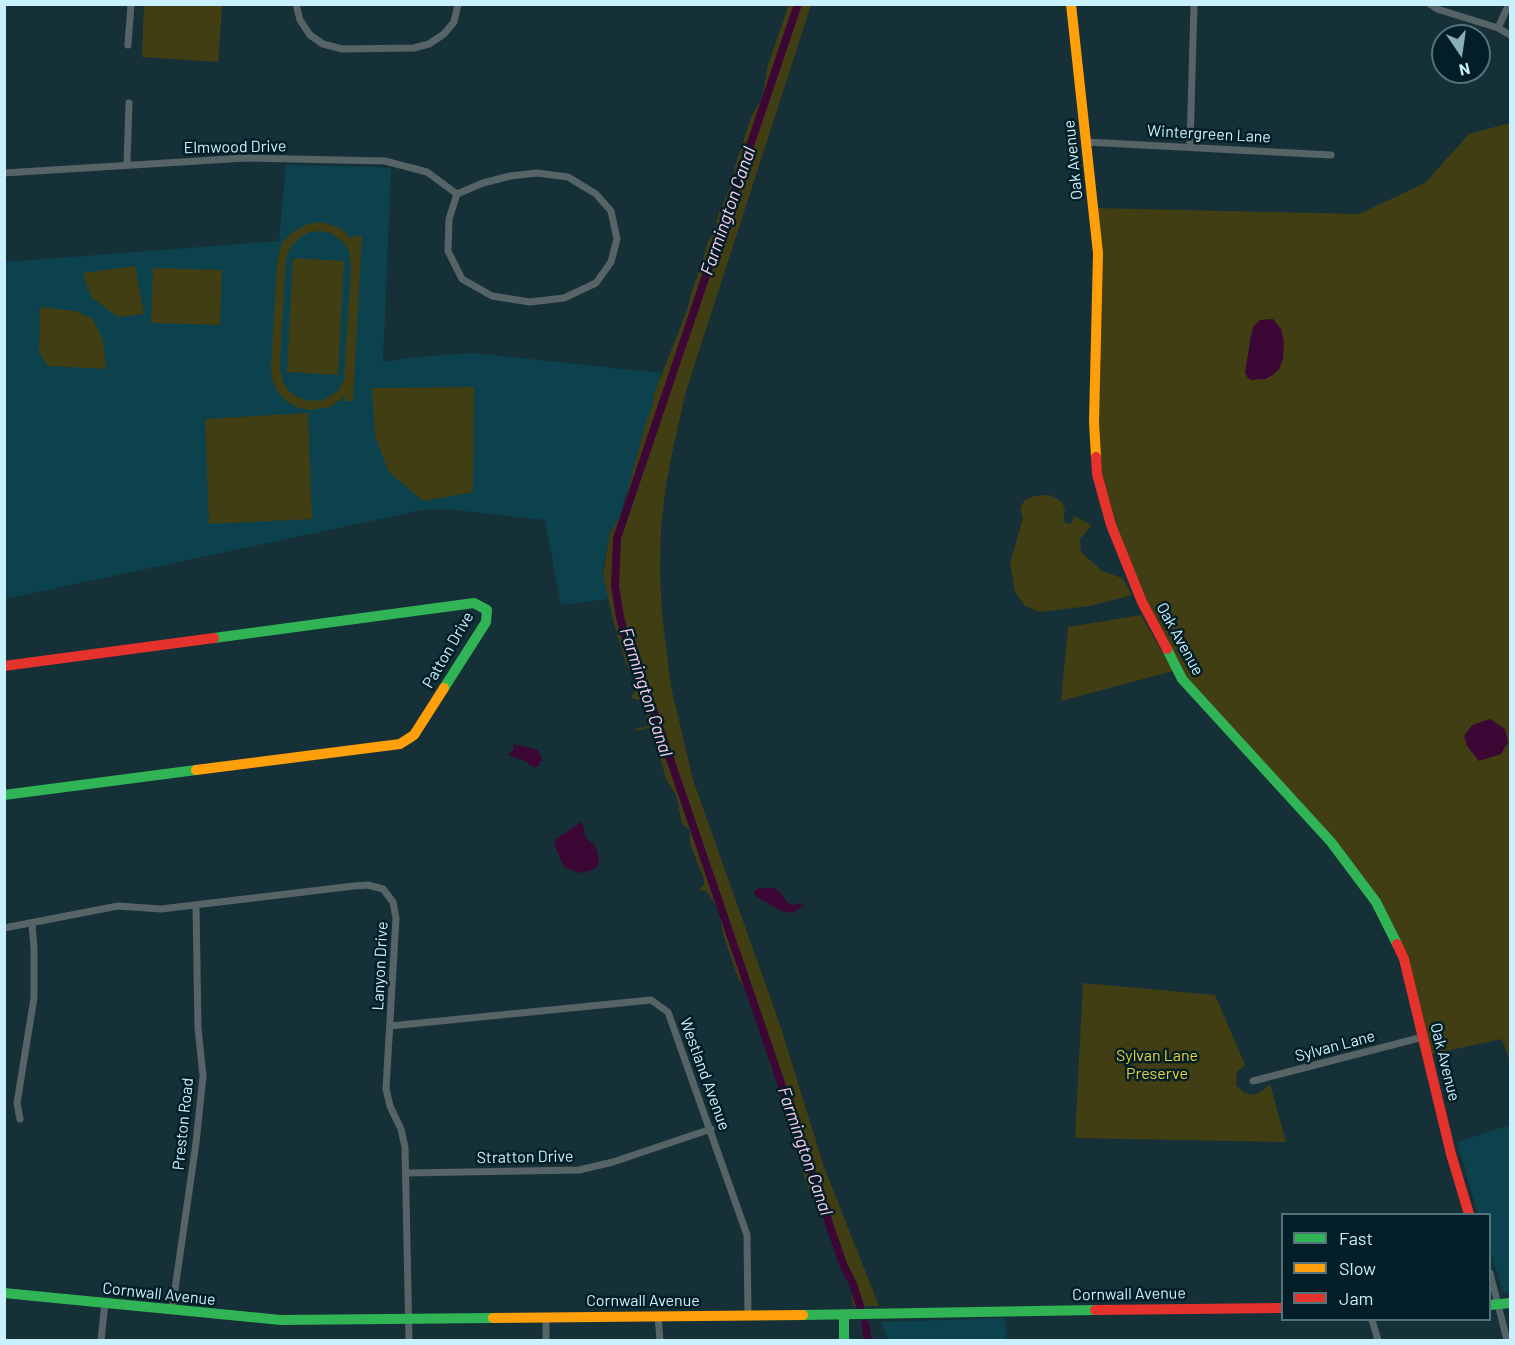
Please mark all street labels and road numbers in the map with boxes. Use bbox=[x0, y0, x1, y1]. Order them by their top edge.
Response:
street label: Oak Avenue bbox=[1059, 119, 1087, 201]
street label: Wintergreen Lane bbox=[1147, 121, 1271, 147]
street label: Elmwood Drive bbox=[183, 137, 287, 157]
street label: Oak Avenue bbox=[1152, 599, 1208, 679]
street label: Patton Drive bbox=[418, 608, 478, 692]
street label: Lanyon Drive bbox=[368, 921, 392, 1011]
street label: Westland Avenue bbox=[676, 1015, 734, 1133]
street label: Oak Avenue bbox=[1426, 1021, 1464, 1103]
street label: Sylvan Lane bbox=[1293, 1026, 1377, 1066]
street label: Preston Road bbox=[169, 1077, 197, 1171]
street label: Stratton Drive bbox=[477, 1147, 573, 1167]
street label: Cornwall Avenue bbox=[101, 1279, 217, 1309]
street label: Cornwall Avenue bbox=[1072, 1283, 1186, 1305]
street label: Cornwall Avenue bbox=[586, 1291, 700, 1311]

